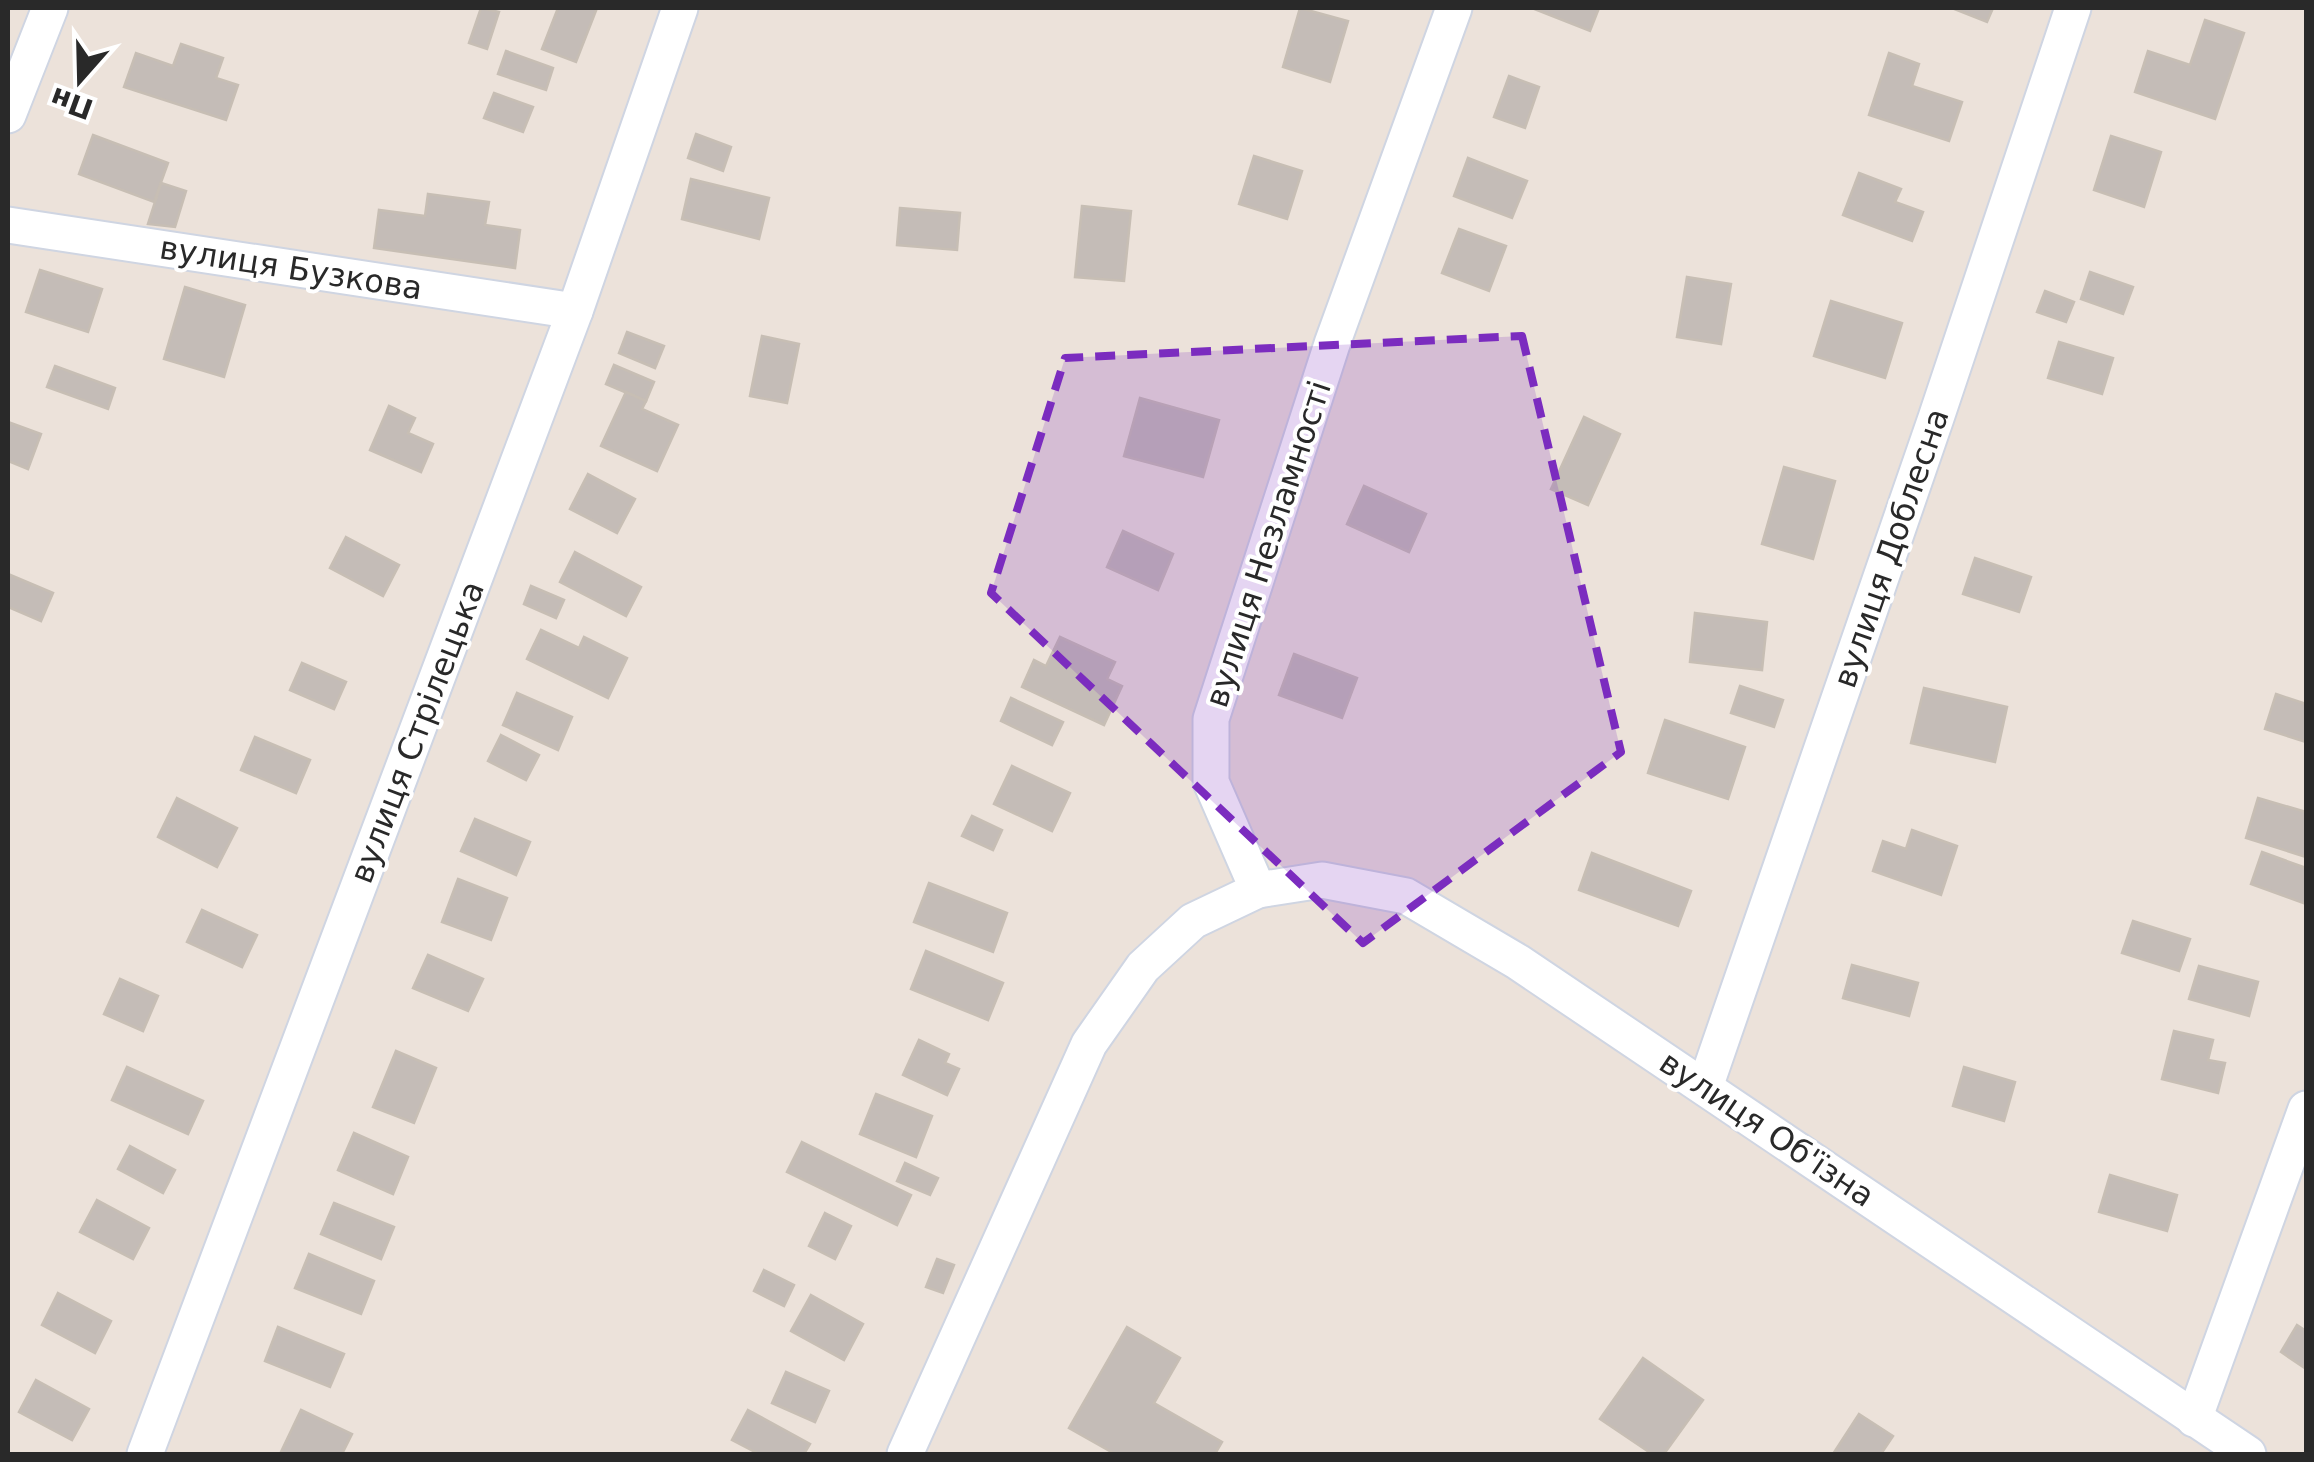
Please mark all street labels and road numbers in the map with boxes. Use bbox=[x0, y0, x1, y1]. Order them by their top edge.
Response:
street label: вулиця Бузкова bbox=[157, 228, 425, 308]
street label: вулиця Незламності bbox=[1197, 376, 1339, 712]
street label: вулиця Доблесна bbox=[1825, 403, 1957, 693]
street label: вулиця Стрілецька bbox=[342, 576, 492, 888]
street label: вулиця Об'їзна bbox=[1653, 1043, 1881, 1215]

